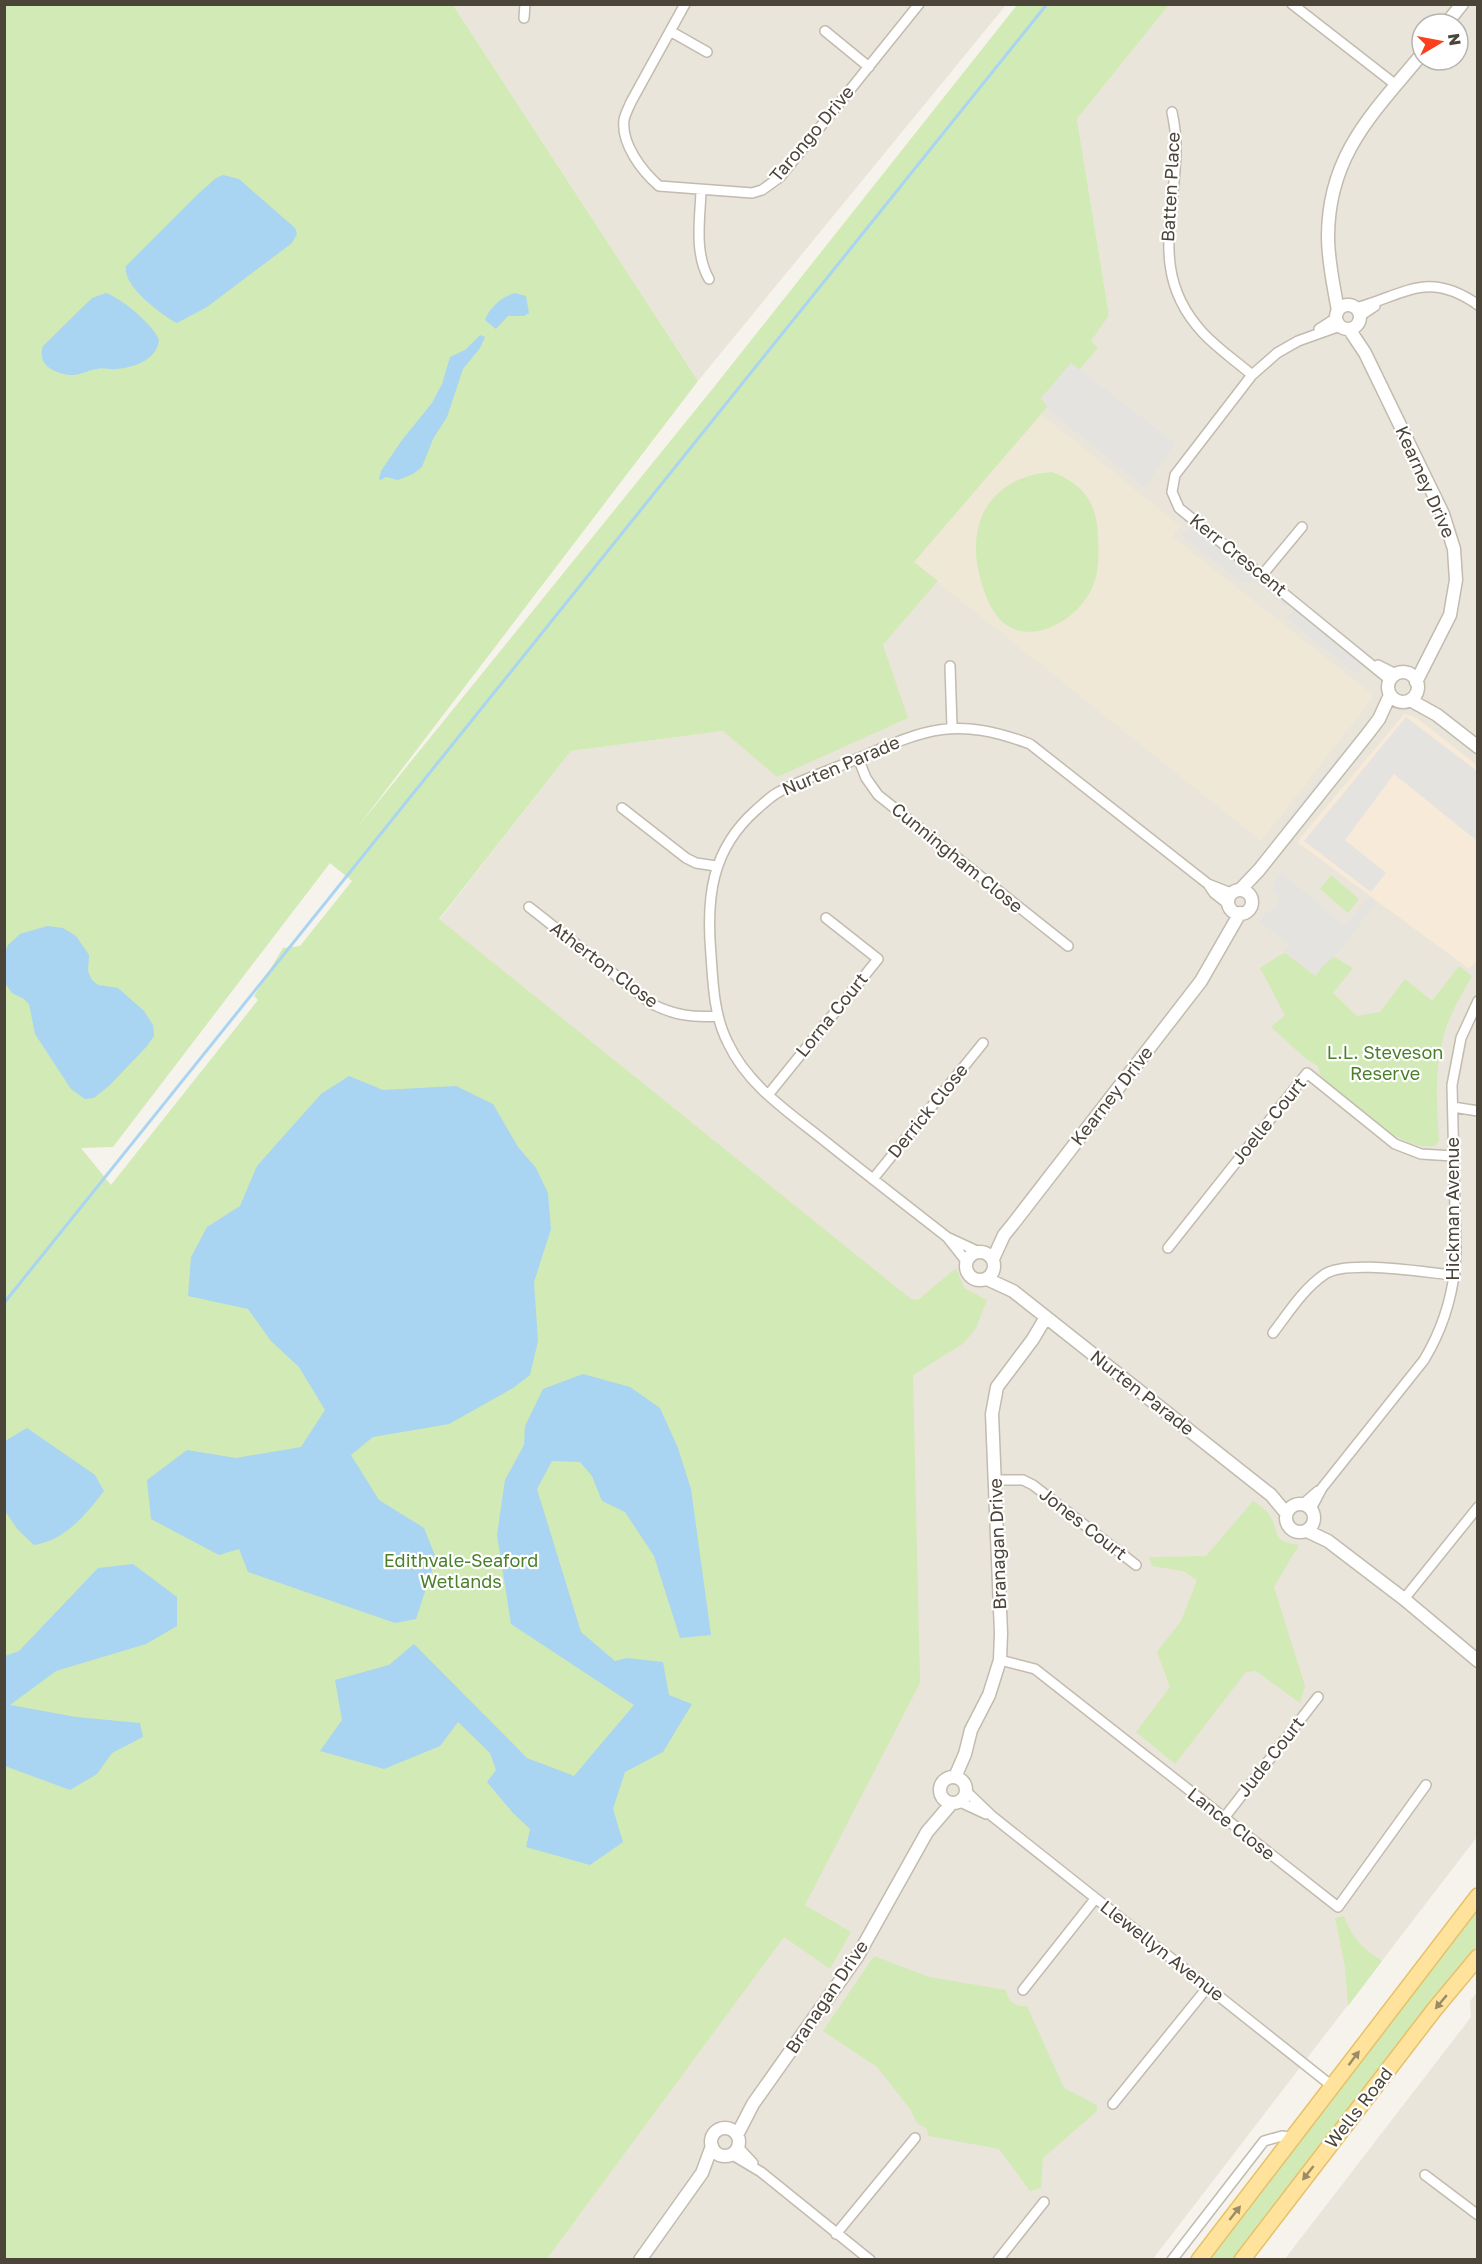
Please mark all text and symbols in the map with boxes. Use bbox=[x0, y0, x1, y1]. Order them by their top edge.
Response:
north arrow bbox=[1410, 12, 1470, 72]
text: N bbox=[1444, 32, 1466, 47]
street label: Tarongo Drive bbox=[764, 81, 858, 186]
street label: Batten Place bbox=[1156, 131, 1184, 243]
street label: Kearney Drive bbox=[1391, 422, 1460, 541]
street label: Kerr Crescent bbox=[1186, 508, 1292, 600]
street label: Nurten Parade bbox=[779, 730, 903, 800]
street label: Cunningham Close bbox=[888, 798, 1028, 917]
street label: Atherton Close bbox=[546, 916, 663, 1012]
street label: Lorna Court bbox=[791, 968, 872, 1061]
street label: Kearney Drive bbox=[1066, 1041, 1157, 1149]
park label: L.L. Steveson Reserve bbox=[1327, 1041, 1443, 1084]
street label: Derrick Close bbox=[882, 1059, 972, 1162]
street label: Joelle Court bbox=[1226, 1072, 1310, 1168]
street label: Hickman Avenue bbox=[1441, 1137, 1463, 1281]
street label: Nurten Parade bbox=[1086, 1345, 1199, 1440]
street label: Branagan Drive bbox=[984, 1478, 1010, 1610]
street label: Jones Court bbox=[1036, 1482, 1132, 1564]
park label: Edithvale-Seaford Wetlands bbox=[384, 1549, 538, 1592]
street label: Jude Court bbox=[1232, 1712, 1308, 1801]
street label: Lance Close bbox=[1183, 1782, 1280, 1864]
street label: Llewellyn Avenue bbox=[1096, 1895, 1229, 2005]
street label: Branagan Drive bbox=[780, 1936, 872, 2057]
one-way arrow bbox=[1434, 1994, 1447, 2010]
one-way arrow bbox=[1347, 2051, 1359, 2066]
street label: Wells Road bbox=[1320, 2063, 1397, 2152]
one-way arrow bbox=[1303, 2166, 1315, 2181]
one-way arrow bbox=[1229, 2205, 1241, 2221]

